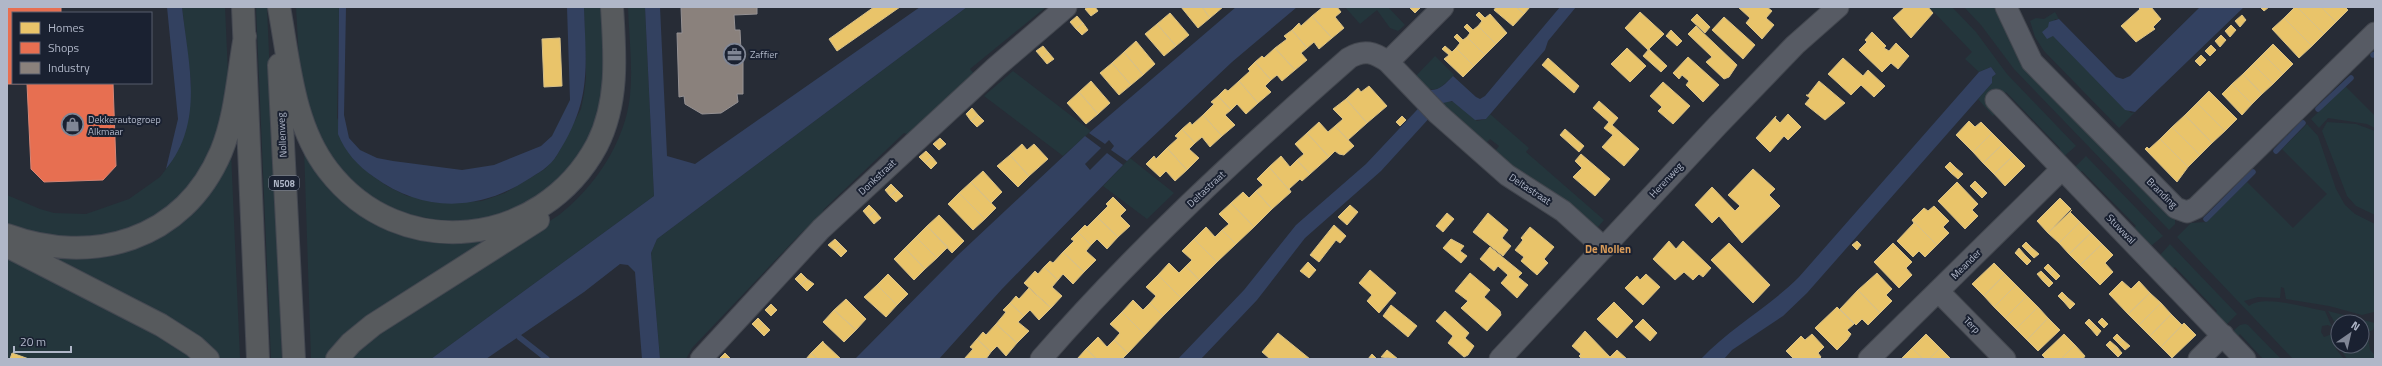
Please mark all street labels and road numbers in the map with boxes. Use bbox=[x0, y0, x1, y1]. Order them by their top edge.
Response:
street label: Nollenweg bbox=[273, 112, 291, 158]
street label: Donkstraat bbox=[855, 155, 900, 199]
street label: Herenweg bbox=[1646, 159, 1686, 201]
street label: Deltastraat bbox=[1184, 167, 1229, 211]
street label: Deltastraat bbox=[1506, 170, 1554, 208]
street label: Branding bbox=[2143, 174, 2181, 212]
road number: N508 bbox=[269, 176, 299, 190]
street label: Stuwwal bbox=[2103, 211, 2139, 247]
street label: Meander bbox=[1947, 245, 1985, 283]
street label: Terp bbox=[1960, 313, 1984, 337]

